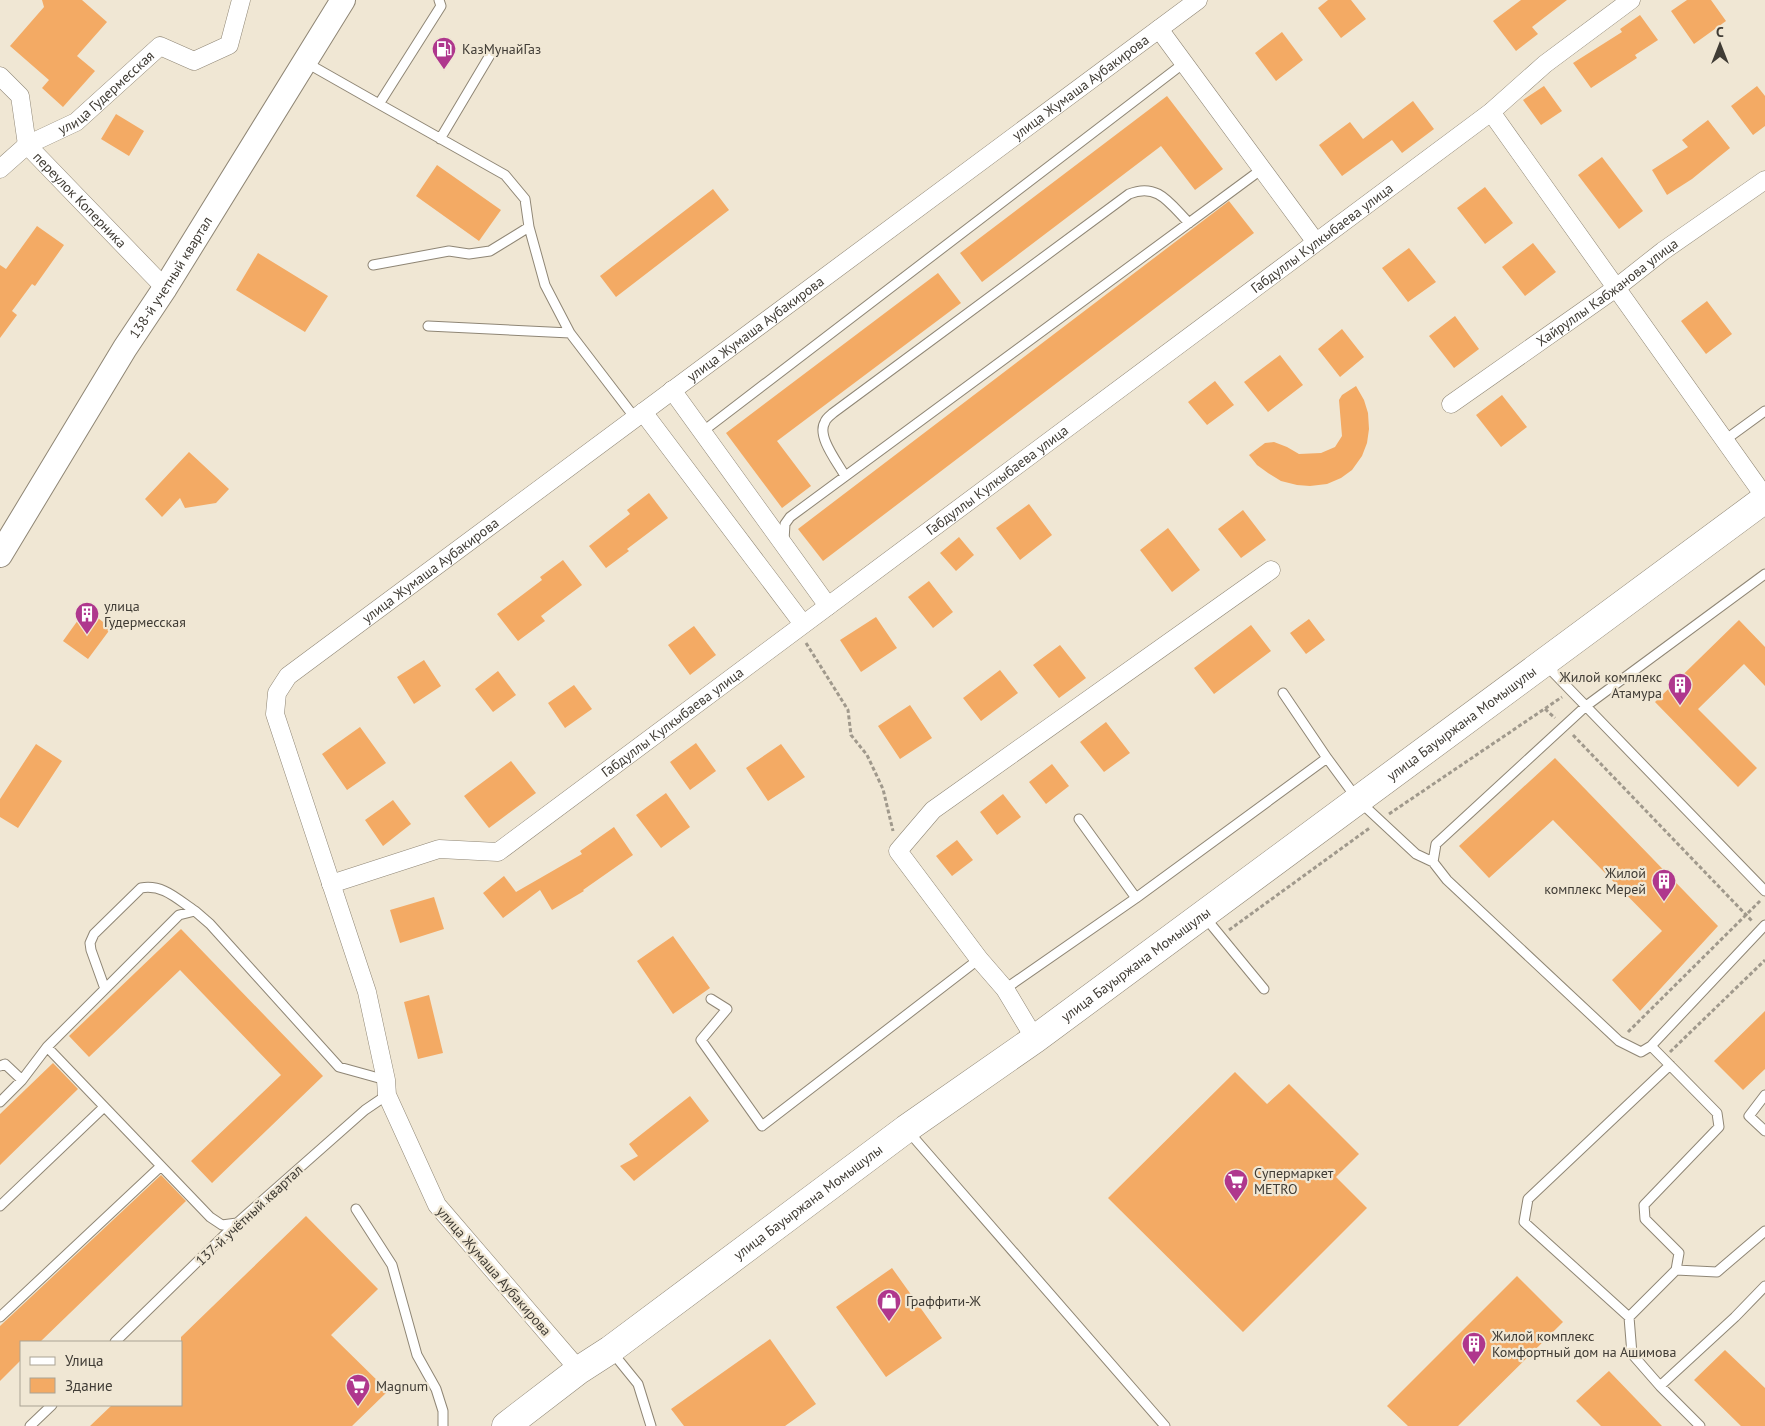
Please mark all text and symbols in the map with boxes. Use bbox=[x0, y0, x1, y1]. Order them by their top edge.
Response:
north arrow bbox=[1695, 20, 1745, 70]
text: С bbox=[1716, 23, 1724, 41]
street label: улица Жумаша Аубакирова bbox=[1009, 31, 1153, 144]
fuel station icon: КазМунайГаз bbox=[431, 36, 457, 70]
place label: КазМунайГаз bbox=[462, 40, 541, 58]
street label: улица Гудермесская bbox=[55, 47, 158, 138]
street label: переулок Коперника bbox=[29, 148, 130, 252]
street label: Габдуллы Кулкыбаева улица bbox=[1247, 179, 1397, 297]
street label: 138-й учетный квартал bbox=[125, 213, 216, 342]
street label: Хайруллы Кабжанова улица bbox=[1533, 234, 1682, 350]
street label: улица Жумаша Аубакирова bbox=[683, 272, 827, 385]
street label: Габдуллы Кулкыбаева улица bbox=[922, 421, 1072, 539]
street label: улица Жумаша Аубакирова bbox=[358, 514, 502, 627]
place label: улица Гудермесская bbox=[104, 597, 186, 631]
building icon: улица Гудермесская bbox=[74, 601, 100, 635]
street label: улица Бауыржана Момышулы bbox=[1383, 662, 1540, 785]
street label: Габдуллы Кулкыбаева улица bbox=[598, 663, 747, 781]
place label: Жилой комплекс Атамура bbox=[1559, 668, 1662, 702]
building icon: Жилой комплекс Атамура bbox=[1667, 672, 1693, 706]
place label: Жилой комплекс Мерей bbox=[1544, 864, 1646, 898]
building icon: Жилой комплекс Мерей bbox=[1651, 868, 1677, 902]
street label: улица Бауыржана Момышулы bbox=[1057, 903, 1214, 1026]
street label: улица Бауыржана Момышулы bbox=[730, 1141, 886, 1264]
street label: 137-й учётный квартал bbox=[192, 1161, 306, 1269]
place label: Супермаркет METRO bbox=[1254, 1164, 1334, 1198]
supermarket icon: Супермаркет METRO bbox=[1223, 1168, 1249, 1202]
street label: улица Жумаша Аубакирова bbox=[433, 1203, 555, 1339]
shop icon: Граффити-Ж bbox=[876, 1288, 902, 1322]
place label: Граффити-Ж bbox=[906, 1292, 981, 1310]
place label: Жилой комплекс Комфортный дом на Ашимова bbox=[1491, 1327, 1677, 1361]
building icon: Жилой комплекс Комфортный дом на Ашимова bbox=[1461, 1331, 1487, 1365]
legend bbox=[20, 1341, 182, 1406]
text: Улица bbox=[65, 1351, 103, 1370]
supermarket icon: Magnum bbox=[345, 1373, 371, 1407]
text: Здание bbox=[65, 1376, 113, 1395]
place label: Magnum bbox=[376, 1377, 428, 1395]

